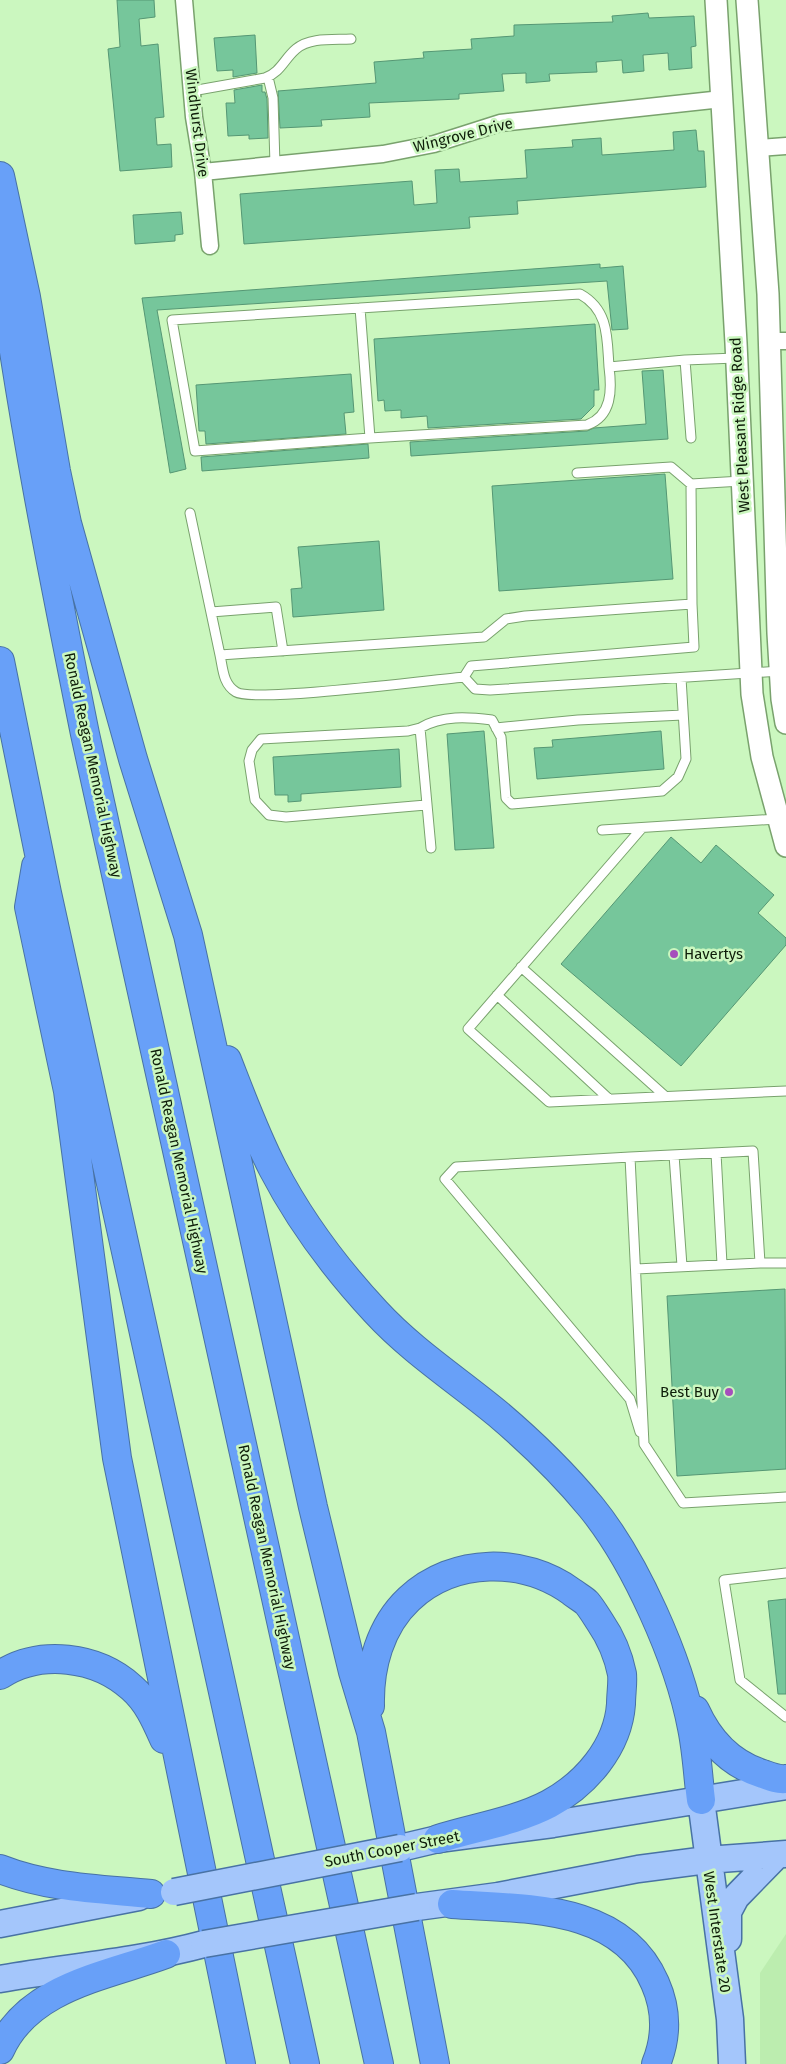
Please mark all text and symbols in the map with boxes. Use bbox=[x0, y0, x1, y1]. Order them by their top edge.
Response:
street label: Windhurst Drive bbox=[181, 68, 213, 178]
street label: Wingrove Drive bbox=[411, 114, 515, 156]
street label: West Pleasant Ridge Road bbox=[726, 337, 754, 513]
street label: Ronald Reagan Memorial Highway bbox=[60, 651, 126, 880]
place label: Havertys bbox=[684, 945, 743, 963]
marker: Havertys bbox=[668, 948, 680, 960]
street label: Ronald Reagan Memorial Highway bbox=[146, 1047, 212, 1276]
place label: Best Buy bbox=[660, 1383, 720, 1401]
marker: Best Buy bbox=[723, 1386, 735, 1398]
street label: Ronald Reagan Memorial Highway bbox=[234, 1443, 300, 1672]
street label: South Cooper Street bbox=[323, 1827, 462, 1871]
street label: West Interstate 20 bbox=[700, 1870, 734, 1994]

